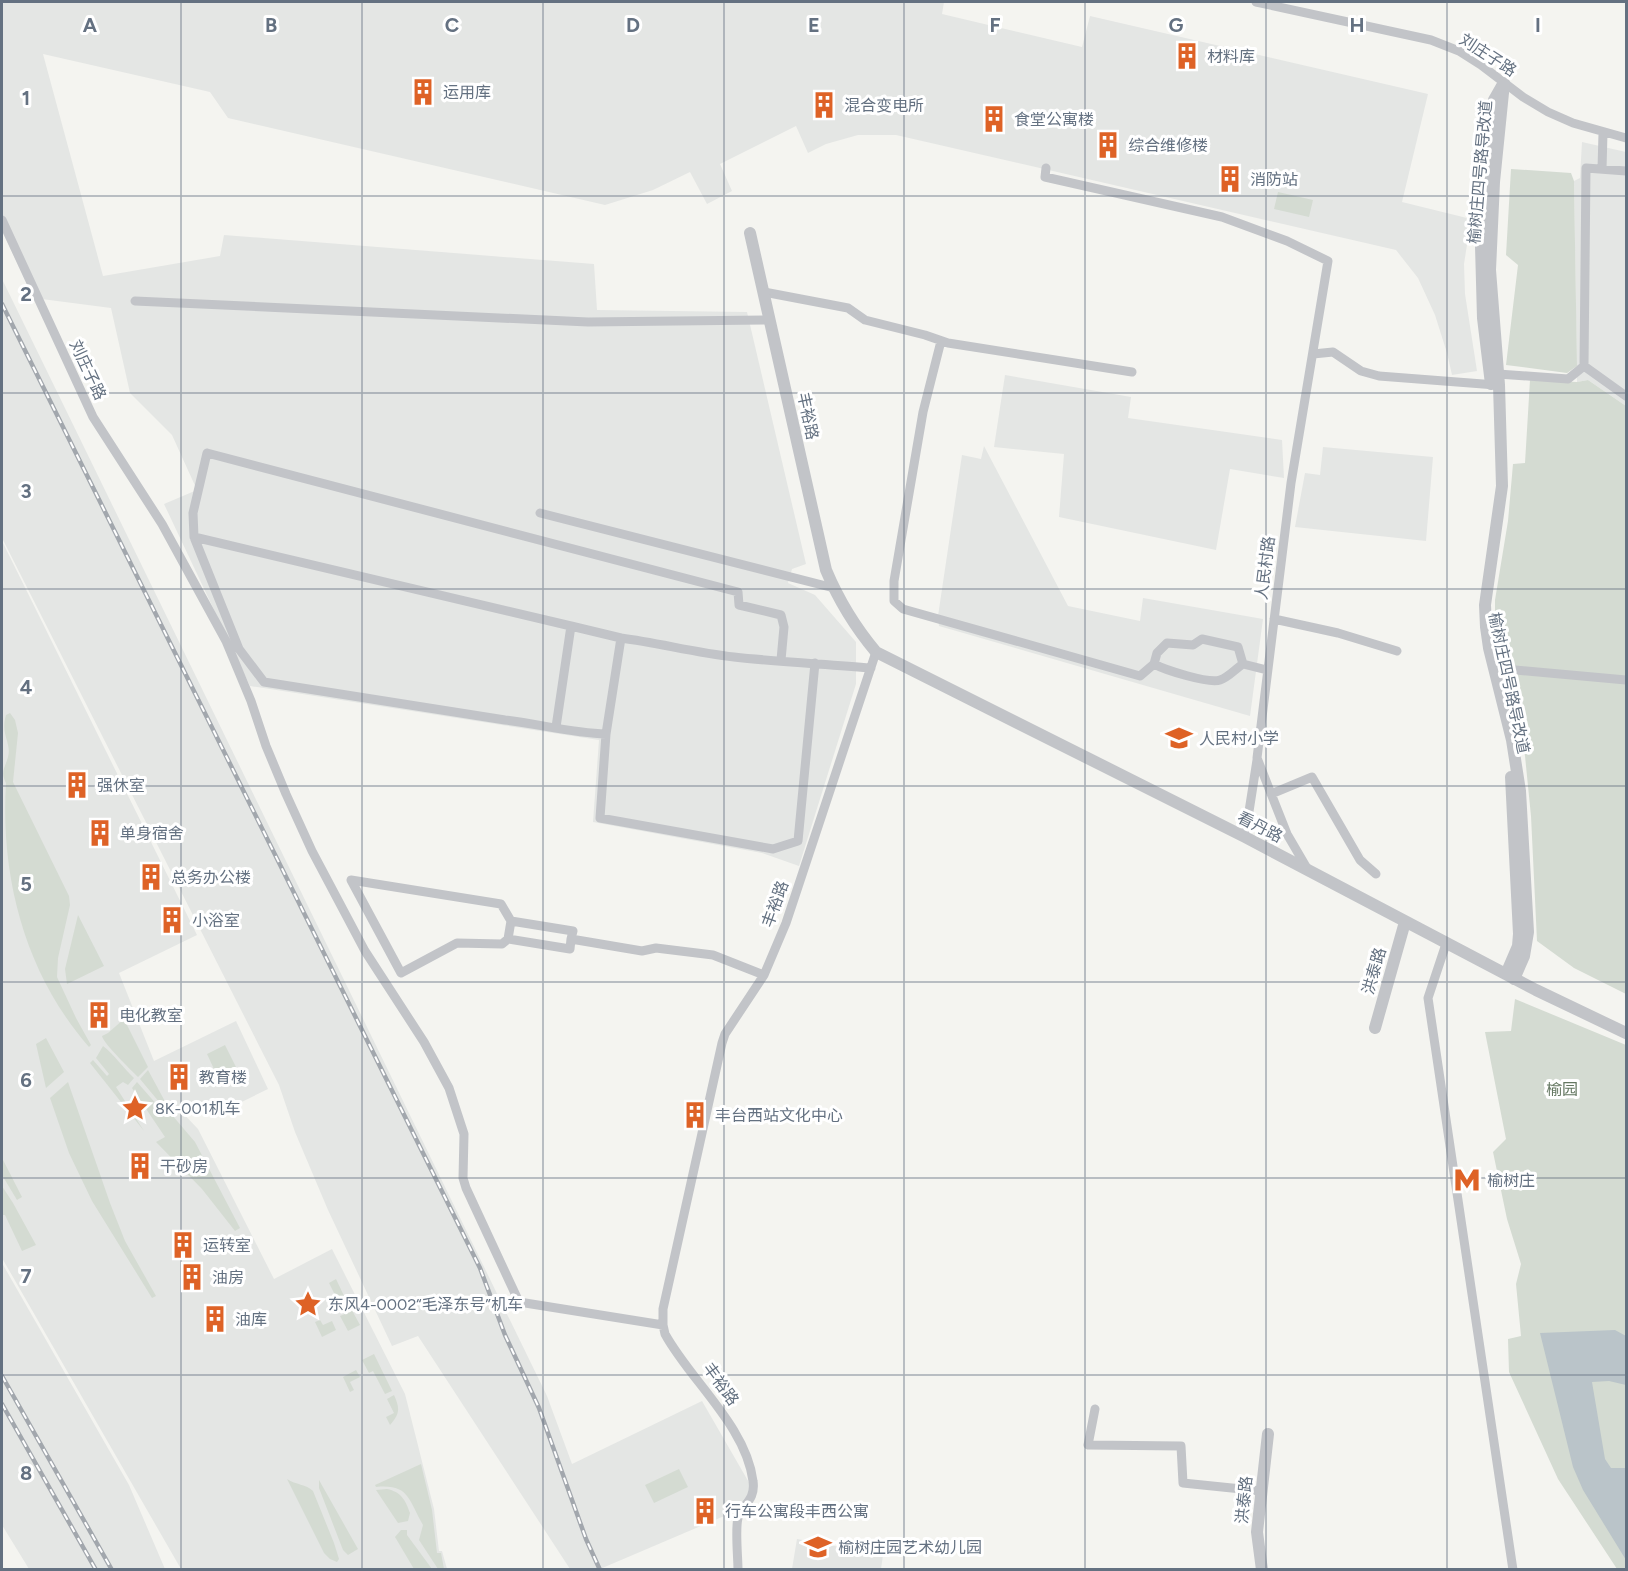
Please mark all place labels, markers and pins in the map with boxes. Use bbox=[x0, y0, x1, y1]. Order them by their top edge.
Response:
building icon: 材料库 bbox=[1172, 41, 1202, 71]
place label: 材料库 bbox=[1207, 47, 1255, 66]
building icon: 运用库 bbox=[408, 77, 438, 107]
place label: 运用库 bbox=[443, 83, 491, 102]
building icon: 混合变电所 bbox=[809, 90, 839, 120]
place label: 混合变电所 bbox=[844, 96, 924, 115]
building icon: 食堂公寓楼 bbox=[979, 104, 1009, 134]
place label: 食堂公寓楼 bbox=[1014, 110, 1094, 129]
building icon: 综合维修楼 bbox=[1093, 130, 1123, 160]
place label: 综合维修楼 bbox=[1128, 136, 1208, 155]
building icon: 消防站 bbox=[1215, 164, 1245, 194]
place label: 消防站 bbox=[1250, 170, 1298, 189]
school or university icon: 人民村小学 bbox=[1164, 723, 1194, 753]
place label: 人民村小学 bbox=[1199, 729, 1279, 748]
building icon: 强休室 bbox=[62, 770, 92, 800]
place label: 强休室 bbox=[97, 776, 145, 795]
building icon: 单身宿舍 bbox=[85, 818, 115, 848]
place label: 单身宿舍 bbox=[120, 824, 184, 843]
building icon: 总务办公楼 bbox=[136, 862, 166, 892]
place label: 总务办公楼 bbox=[171, 868, 251, 887]
building icon: 小浴室 bbox=[157, 905, 187, 935]
place label: 小浴室 bbox=[192, 911, 240, 930]
building icon: 电化教室 bbox=[84, 1000, 114, 1030]
place label: 电化教室 bbox=[119, 1006, 183, 1025]
building icon: 教育楼 bbox=[164, 1062, 194, 1092]
place label: 教育楼 bbox=[199, 1068, 247, 1087]
place icon: 8K-001机车 bbox=[120, 1093, 150, 1123]
place label: 8K-001机车 bbox=[155, 1099, 240, 1118]
building icon: 丰台西站文化中心 bbox=[680, 1100, 710, 1130]
place label: 丰台西站文化中心 bbox=[715, 1106, 843, 1125]
building icon: 干砂房 bbox=[125, 1151, 155, 1181]
place label: 干砂房 bbox=[160, 1157, 208, 1176]
metro station icon: 榆树庄 bbox=[1452, 1165, 1482, 1195]
place label: 榆树庄 bbox=[1487, 1171, 1535, 1190]
building icon: 运转室 bbox=[168, 1230, 198, 1260]
place label: 运转室 bbox=[203, 1236, 251, 1255]
building icon: 油房 bbox=[177, 1262, 207, 1292]
place label: 油房 bbox=[212, 1268, 244, 1287]
place icon: 东风4-0002“毛泽东号”机车 bbox=[293, 1289, 323, 1319]
place label: 东风4-0002“毛泽东号”机车 bbox=[328, 1295, 523, 1314]
building icon: 油库 bbox=[200, 1304, 230, 1334]
place label: 油库 bbox=[235, 1310, 267, 1329]
building icon: 行车公寓段丰西公寓 bbox=[690, 1496, 720, 1526]
place label: 行车公寓段丰西公寓 bbox=[725, 1502, 869, 1521]
school or university icon: 榆树庄园艺术幼儿园 bbox=[803, 1532, 833, 1562]
place label: 榆树庄园艺术幼儿园 bbox=[838, 1538, 982, 1557]

